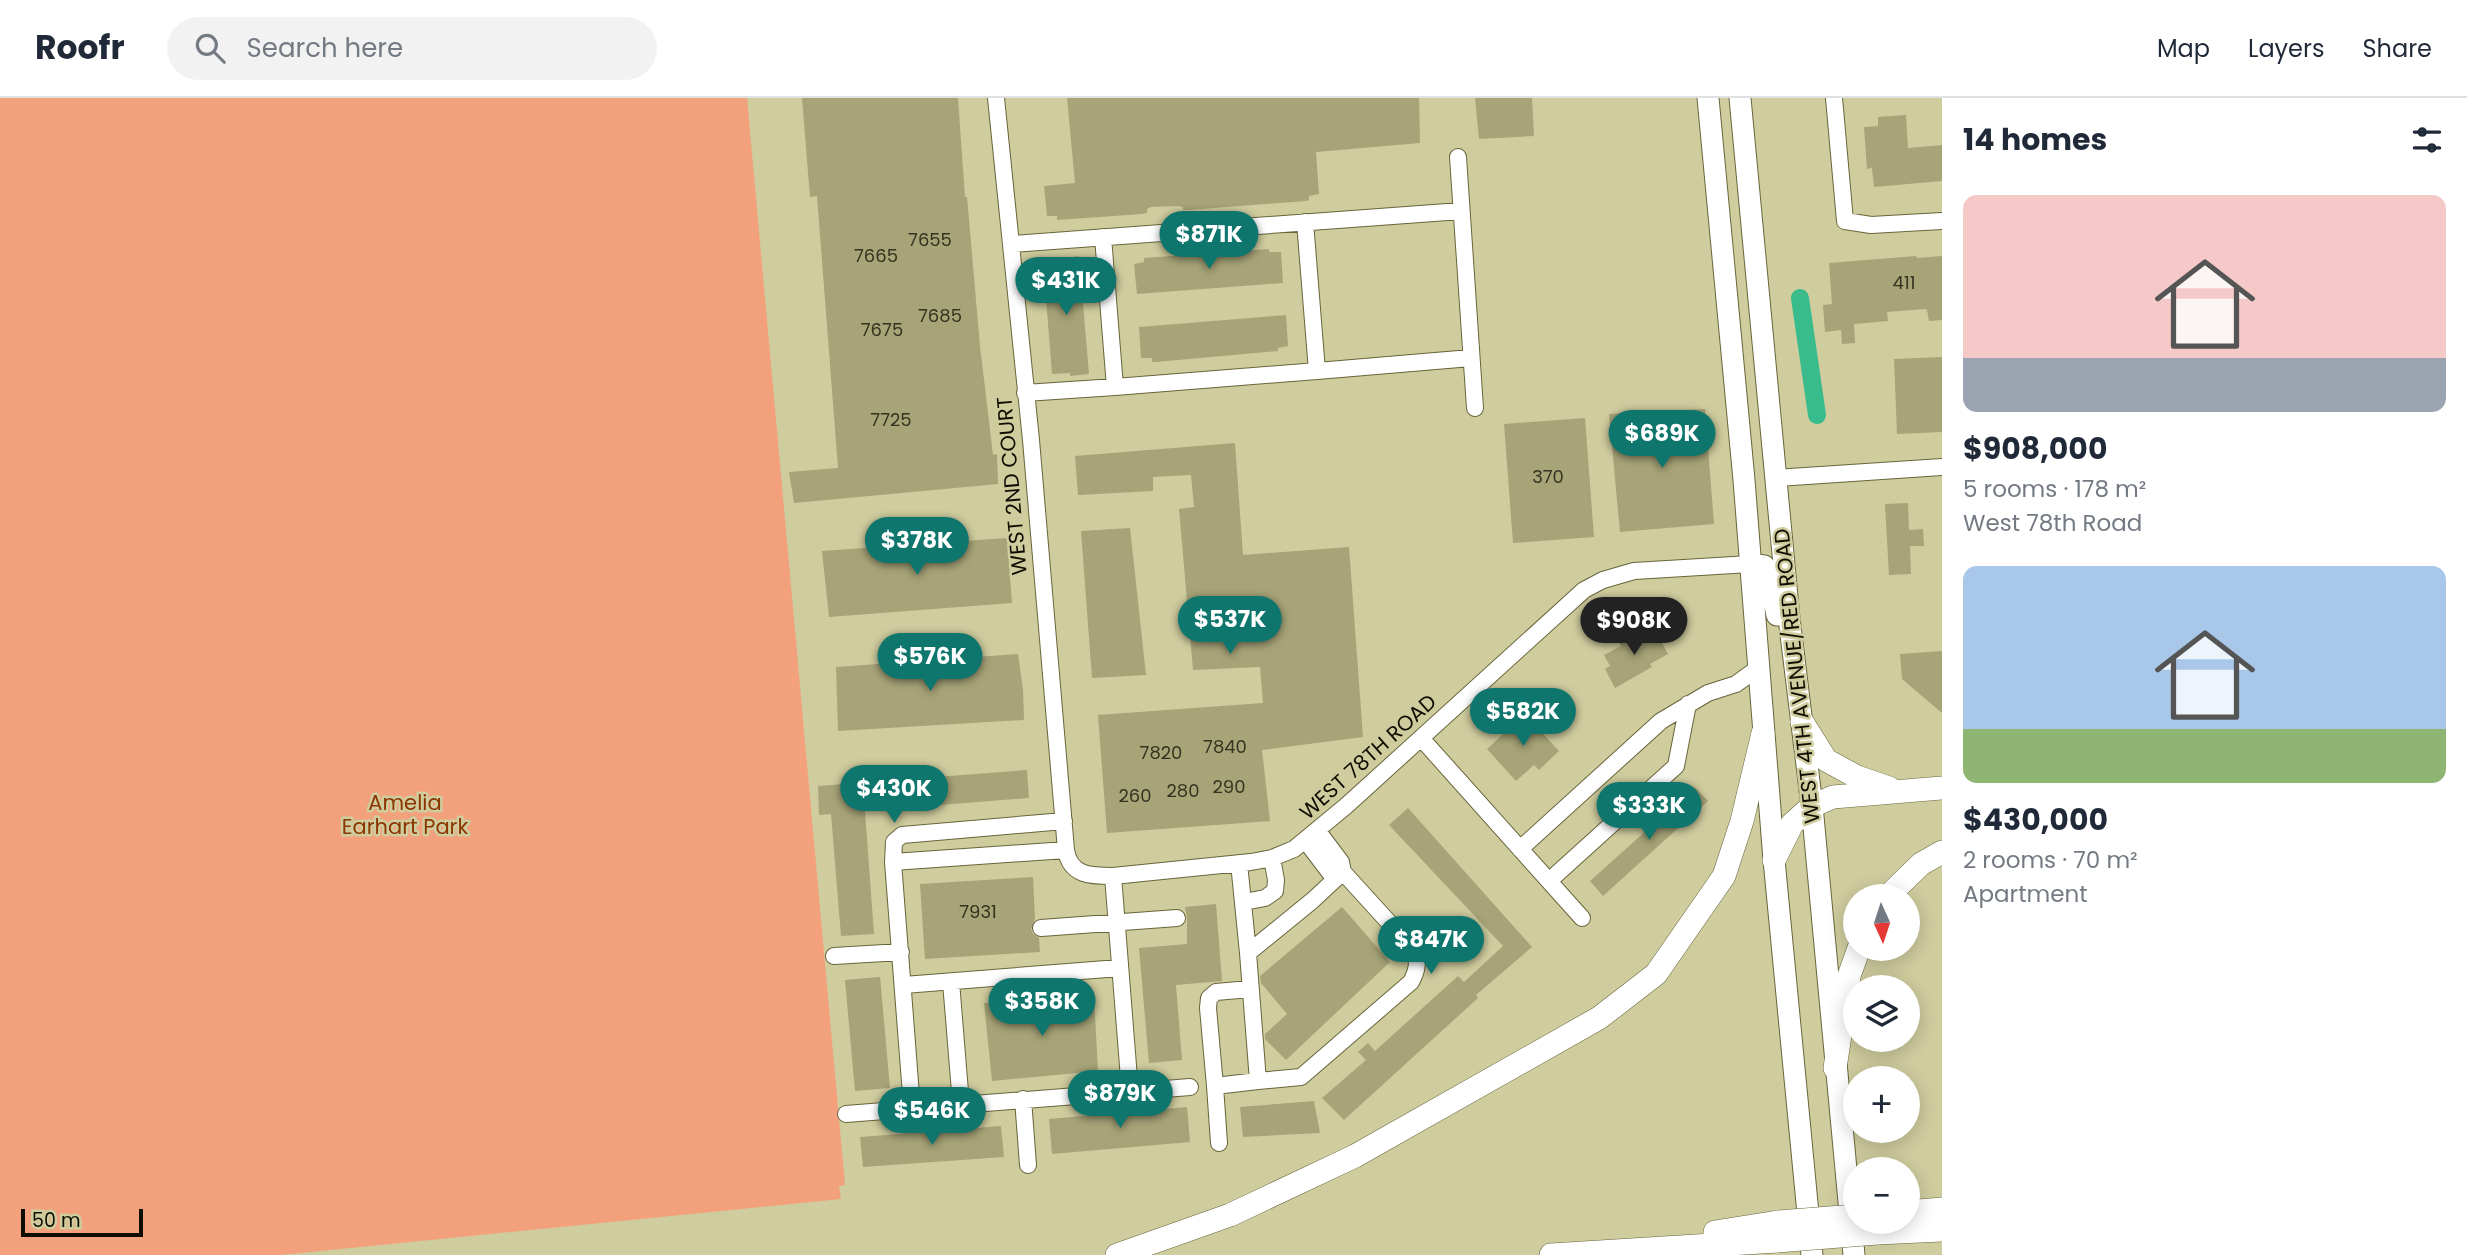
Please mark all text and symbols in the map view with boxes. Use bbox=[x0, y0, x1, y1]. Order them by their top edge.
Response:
search box bbox=[167, 17, 657, 80]
text: Roofr bbox=[35, 24, 125, 71]
icon: search bbox=[191, 29, 229, 67]
text: Search here bbox=[247, 30, 403, 66]
text: Map bbox=[2157, 32, 2210, 65]
text: Layers bbox=[2248, 32, 2324, 65]
text: Share bbox=[2362, 32, 2432, 65]
text: 14 homes bbox=[1963, 118, 2107, 161]
icon: filters bbox=[2408, 121, 2446, 159]
pin: $871K bbox=[1160, 212, 1258, 271]
text: $871K bbox=[1175, 218, 1243, 250]
house number: 7655 bbox=[908, 227, 952, 252]
icon: home bbox=[2142, 241, 2268, 367]
house number: 7665 bbox=[854, 243, 898, 268]
pin: $431K bbox=[1017, 258, 1115, 317]
text: $431K bbox=[1031, 264, 1101, 296]
house number: 411 bbox=[1893, 270, 1915, 295]
house number: 7685 bbox=[918, 303, 962, 328]
house number: 7675 bbox=[861, 317, 903, 342]
street label: WEST 2ND COURT bbox=[989, 396, 1034, 576]
house number: 7725 bbox=[870, 407, 912, 432]
pin: $689K bbox=[1613, 410, 1711, 470]
text: $689K bbox=[1625, 417, 1699, 449]
text: $908,000 bbox=[1963, 427, 2107, 470]
house number: 370 bbox=[1532, 464, 1564, 489]
text: 5 rooms · 178 m² bbox=[1963, 473, 2146, 505]
text: West 78th Road bbox=[1963, 507, 2142, 539]
pin: $378K bbox=[868, 518, 966, 577]
text: $378K bbox=[881, 524, 953, 556]
street label: WEST 4TH AVENUE/RED ROAD bbox=[1767, 527, 1826, 825]
pin: $537K bbox=[1181, 596, 1279, 656]
pin: $908K bbox=[1585, 598, 1683, 657]
text: $537K bbox=[1194, 603, 1266, 635]
text: $908K bbox=[1596, 604, 1672, 636]
icon: home bbox=[2142, 612, 2268, 738]
pin: $576K bbox=[881, 634, 979, 693]
text: $576K bbox=[893, 640, 967, 672]
street label: WEST 78TH ROAD bbox=[1293, 687, 1442, 826]
pin: $582K bbox=[1474, 688, 1572, 748]
text: $582K bbox=[1486, 695, 1560, 727]
house number: 7840 bbox=[1203, 734, 1247, 759]
house number: 7820 bbox=[1140, 740, 1182, 765]
pin: $430K bbox=[845, 766, 943, 825]
text: $430K bbox=[856, 772, 932, 804]
house number: 290 bbox=[1213, 774, 1246, 799]
house number: 280 bbox=[1166, 778, 1200, 803]
pin: $333K bbox=[1600, 782, 1698, 842]
house number: 260 bbox=[1118, 783, 1152, 808]
park label: Amelia Earhart Park bbox=[342, 788, 468, 841]
text: $333K bbox=[1613, 789, 1685, 821]
text: $430,000 bbox=[1963, 798, 2108, 841]
text: 2 rooms · 70 m² bbox=[1963, 844, 2138, 876]
text: Apartment bbox=[1963, 878, 2088, 910]
north arrow bbox=[1843, 884, 1920, 961]
map controls bbox=[1843, 884, 1920, 1234]
house number: 7931 bbox=[959, 899, 997, 924]
pin: $847K bbox=[1382, 916, 1480, 976]
text: $847K bbox=[1394, 923, 1468, 955]
button: layers bbox=[1843, 975, 1920, 1052]
pin: $358K bbox=[993, 978, 1091, 1038]
text: $358K bbox=[1005, 985, 1079, 1017]
button: + bbox=[1843, 1066, 1920, 1143]
pin: $879K bbox=[1071, 1070, 1169, 1130]
text: $879K bbox=[1084, 1077, 1156, 1109]
pin: $546K bbox=[883, 1088, 981, 1147]
text: $546K bbox=[894, 1094, 970, 1126]
button: − bbox=[1843, 1157, 1920, 1234]
scale bar bbox=[21, 1206, 144, 1238]
text: 50 m bbox=[32, 1207, 81, 1234]

